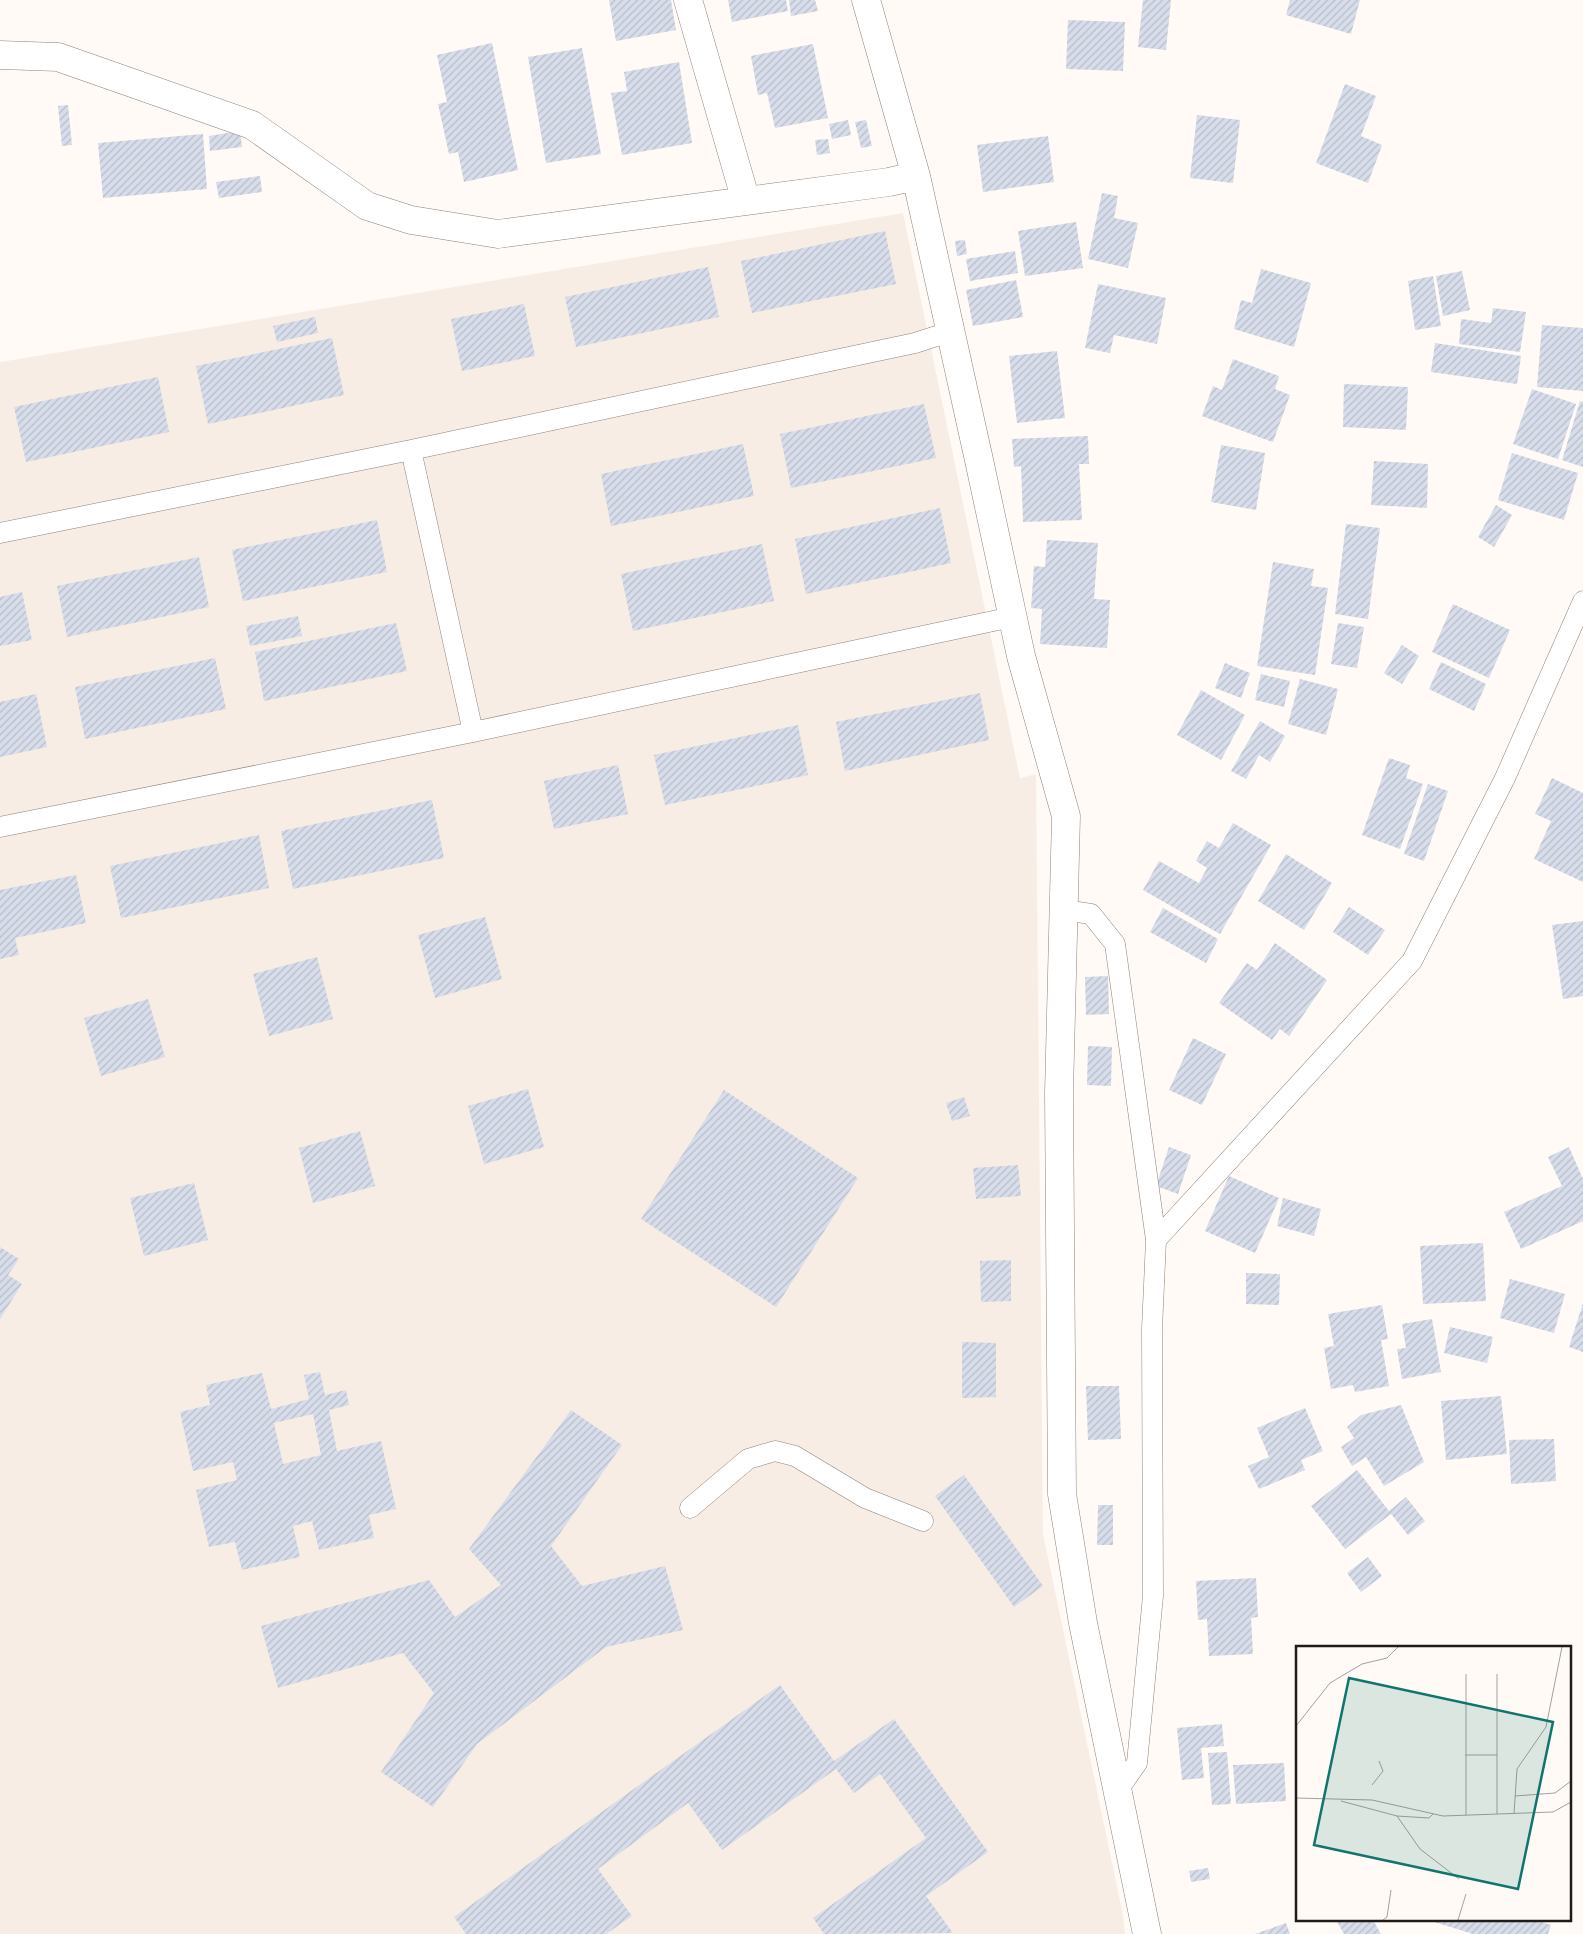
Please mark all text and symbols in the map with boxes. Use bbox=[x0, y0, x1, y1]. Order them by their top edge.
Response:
inset map bbox=[1296, 1646, 1570, 1922]

